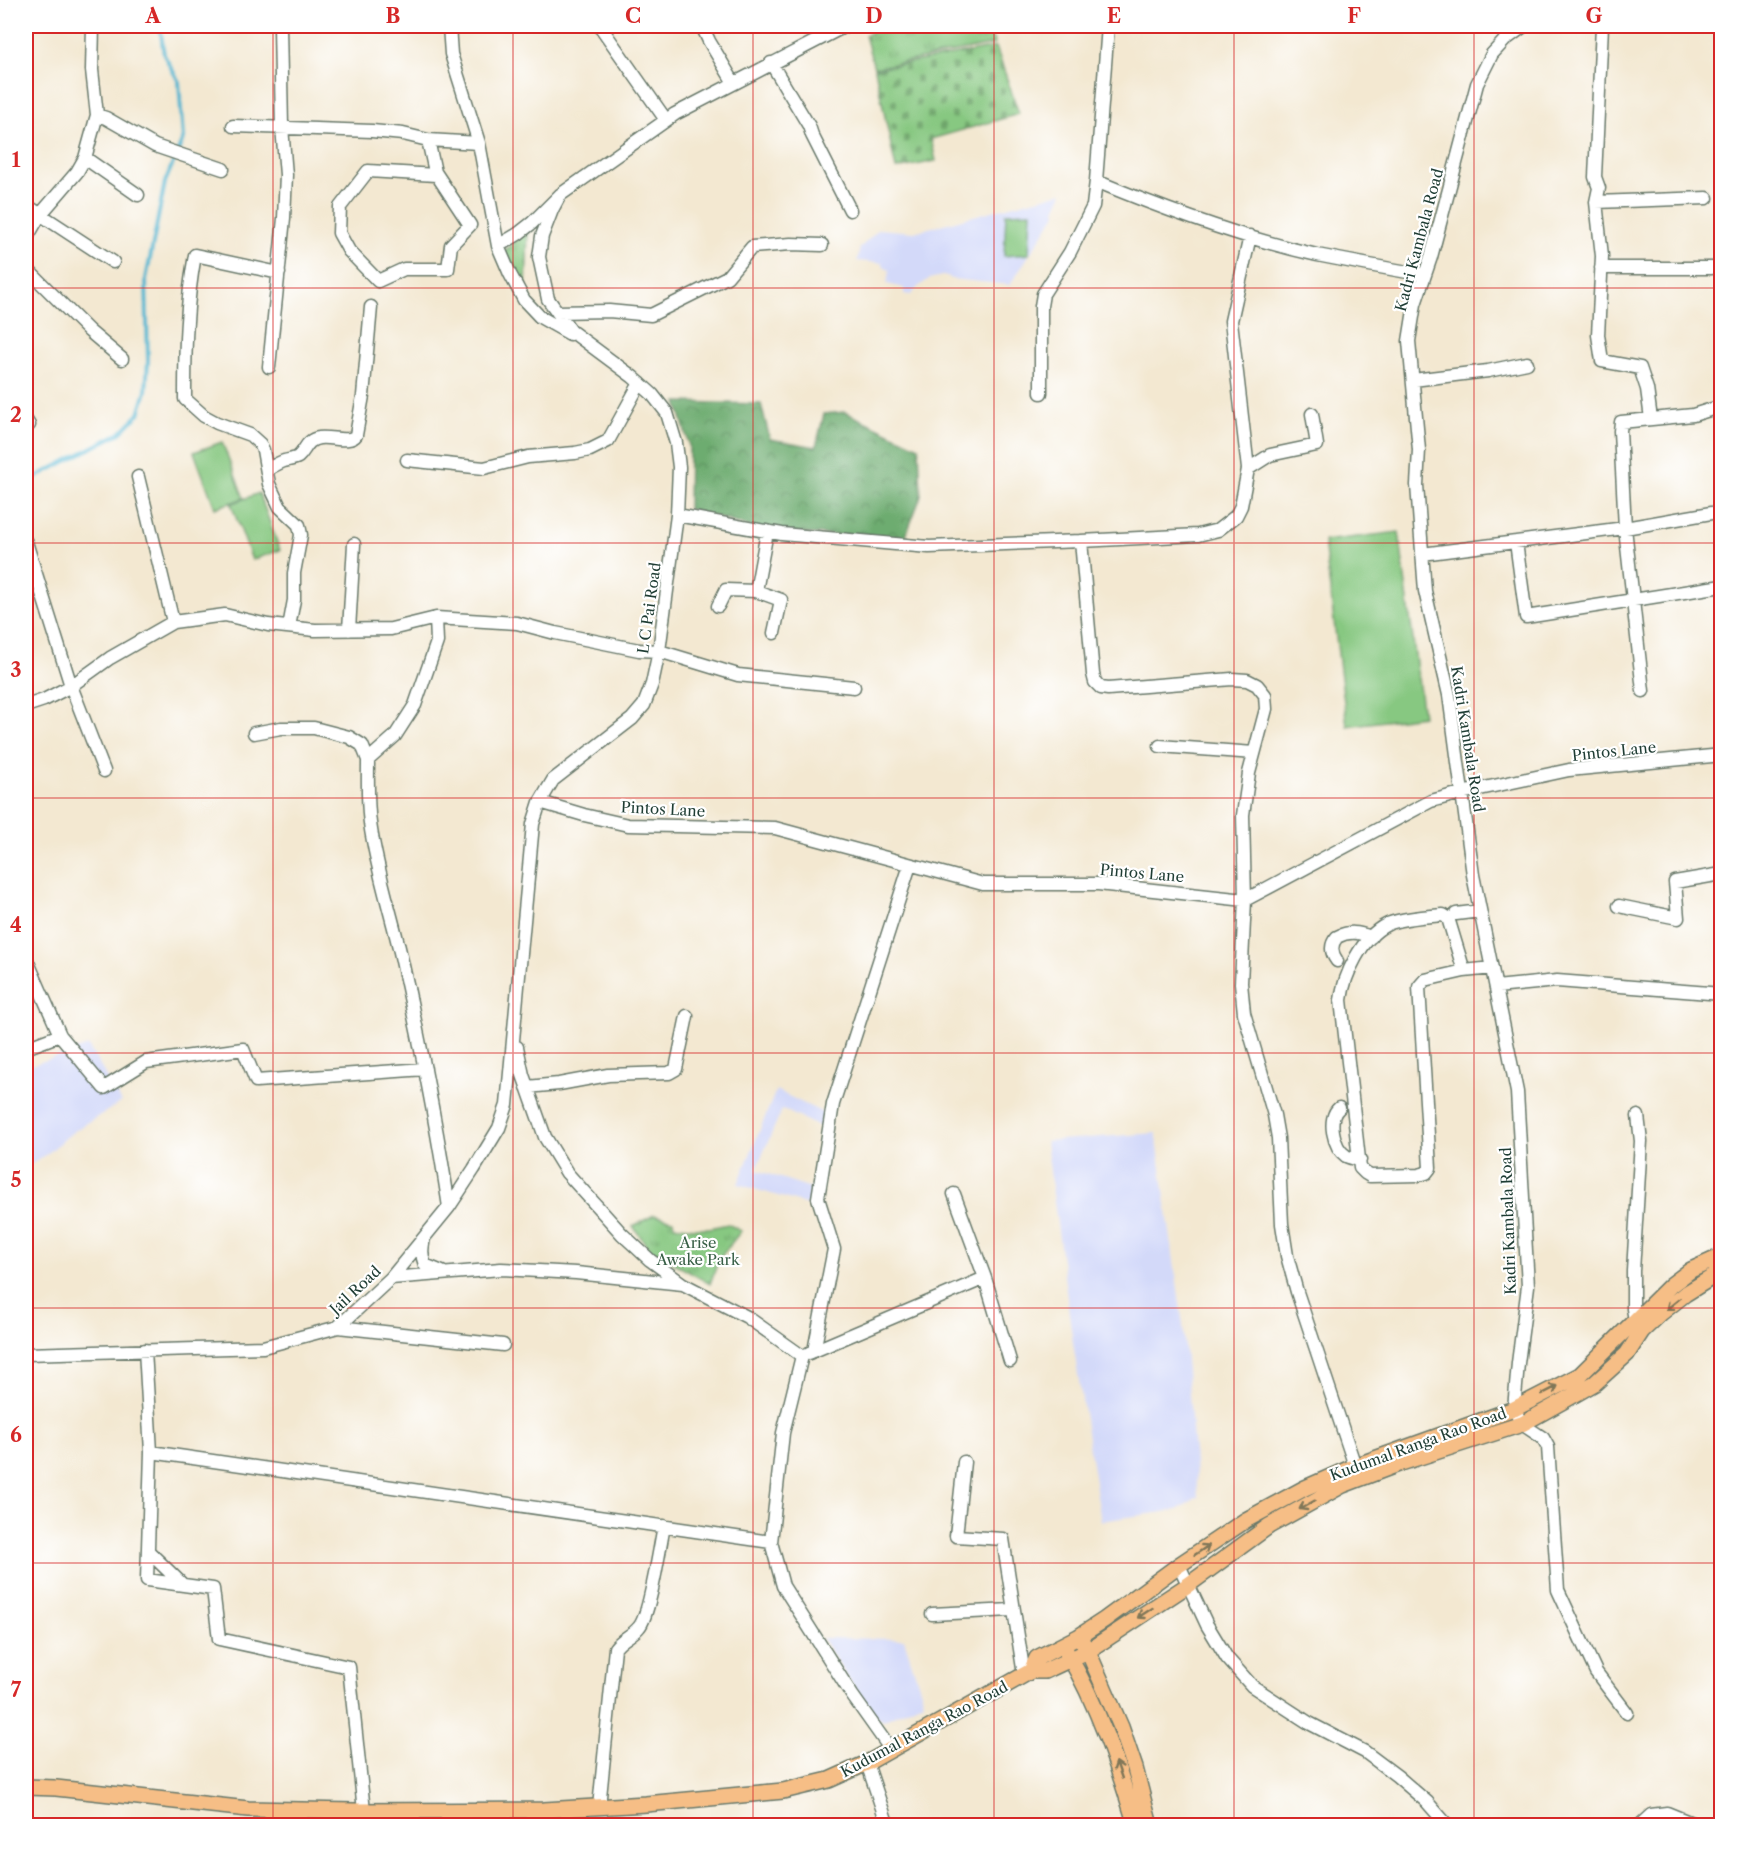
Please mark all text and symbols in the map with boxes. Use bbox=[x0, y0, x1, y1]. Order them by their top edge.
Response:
text: A bbox=[144, 4, 161, 28]
text: B bbox=[386, 4, 401, 28]
text: C bbox=[625, 4, 641, 28]
text: D bbox=[865, 4, 883, 28]
text: E bbox=[1107, 4, 1121, 28]
text: F bbox=[1347, 4, 1361, 28]
text: G bbox=[1586, 4, 1603, 28]
text: 1 bbox=[12, 148, 21, 172]
street label: Kadri Kambala Road bbox=[1391, 166, 1447, 314]
text: 2 bbox=[10, 403, 22, 427]
street label: L C Pai Road bbox=[633, 561, 665, 655]
text: 3 bbox=[10, 658, 22, 682]
street label: Kadri Kambala Road bbox=[1447, 665, 1489, 813]
street label: Pintos Lane bbox=[1571, 737, 1657, 765]
street label: Pintos Lane bbox=[620, 797, 706, 821]
street label: Pintos Lane bbox=[1099, 860, 1185, 886]
text: 4 bbox=[10, 913, 22, 937]
street label: Kadri Kambala Road bbox=[1496, 1147, 1520, 1295]
text: 5 bbox=[10, 1168, 22, 1192]
park label: Arise Awake Park bbox=[655, 1233, 741, 1269]
street label: Jail Road bbox=[324, 1262, 385, 1320]
one-way arrow bbox=[1665, 1297, 1681, 1310]
one-way arrow bbox=[1541, 1384, 1559, 1396]
street label: Kudumal Ranga Rao Road bbox=[1327, 1403, 1509, 1485]
text: 6 bbox=[10, 1423, 22, 1447]
one-way arrow bbox=[1299, 1499, 1316, 1511]
one-way arrow bbox=[1194, 1543, 1211, 1556]
one-way arrow bbox=[1137, 1607, 1154, 1619]
street label: Kudumal Ranga Rao Road bbox=[837, 1677, 1011, 1781]
text: 7 bbox=[11, 1678, 22, 1702]
one-way arrow bbox=[1113, 1761, 1124, 1780]

